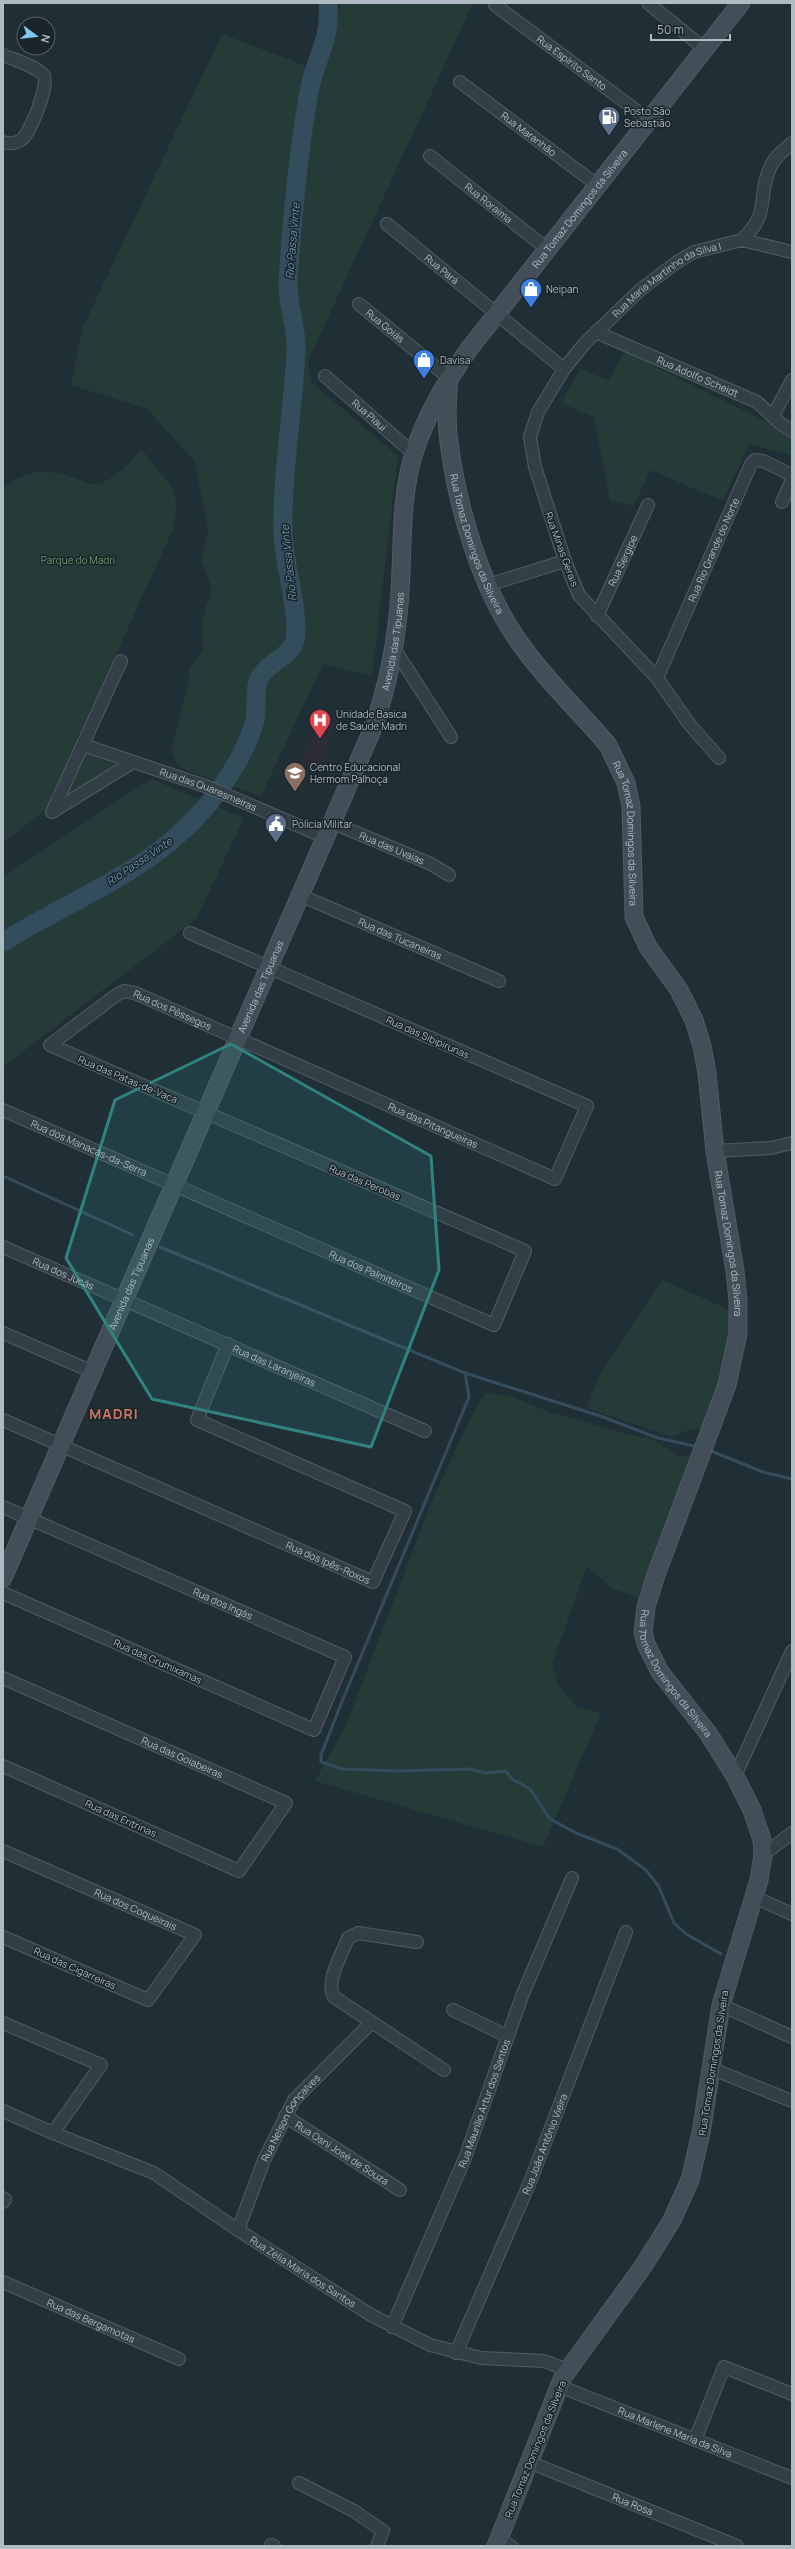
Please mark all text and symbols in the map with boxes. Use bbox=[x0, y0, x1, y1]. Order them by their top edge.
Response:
north arrow bbox=[16, 16, 56, 56]
scale bar bbox=[651, 16, 730, 42]
text: 50 m bbox=[657, 21, 684, 38]
street label: Rua Espírito Santo bbox=[534, 32, 610, 93]
text: N bbox=[38, 33, 54, 45]
fuel station icon: Posto São Sebastião bbox=[596, 104, 622, 137]
place label: Posto São Sebastião bbox=[624, 104, 671, 130]
street label: Rua Maranhão bbox=[498, 108, 559, 159]
street label: Rua Tomaz Domingos da Silveira bbox=[528, 146, 630, 271]
street label: Rua Roraima bbox=[462, 179, 516, 226]
water label: Rio Passa Vinte bbox=[281, 202, 303, 280]
street label: Rua Maria Martinho da Silva I bbox=[609, 239, 722, 320]
street label: Rua Pará bbox=[422, 251, 462, 287]
shop icon: Neipan bbox=[518, 276, 544, 309]
place label: Neipan bbox=[546, 282, 579, 296]
street label: Rua Goiás bbox=[363, 306, 407, 346]
shop icon: Davisa bbox=[411, 347, 437, 380]
street label: Rua Adolfo Scheidt bbox=[655, 352, 741, 400]
place label: Davisa bbox=[440, 353, 470, 367]
street label: Rua Piauí bbox=[349, 396, 390, 434]
street label: Rua Tomaz Domingos da Silveira bbox=[447, 472, 507, 616]
street label: Rua Rio Grande do Norte bbox=[684, 496, 742, 604]
street label: Rua Minas Gerais bbox=[542, 510, 582, 588]
water label: Rio Passa Vinte bbox=[276, 524, 299, 602]
street label: Rua Sergipe bbox=[605, 532, 640, 589]
park label: Parque do Madri bbox=[41, 553, 115, 567]
street label: Avenida das Tipuanas bbox=[378, 592, 407, 692]
hospital icon: Unidade Básica de Saúde Madri bbox=[307, 707, 333, 740]
place label: Unidade Básica de Saúde Madri bbox=[336, 707, 407, 733]
street label: Rua Tomaz Domingos da Silveira bbox=[610, 759, 641, 906]
school or university icon: Centro Educacional Hermom Palhoça bbox=[282, 760, 308, 793]
place label: Centro Educacional Hermom Palhoça bbox=[310, 760, 400, 786]
street label: Rua das Quaresmeiras bbox=[158, 764, 259, 814]
public building icon: Polícia Militar bbox=[263, 811, 289, 844]
place label: Polícia Militar bbox=[292, 817, 353, 831]
street label: Rua das Uvaias bbox=[357, 828, 427, 868]
water label: Rio Passa Vinte bbox=[103, 833, 175, 889]
street label: Rua das Tucaneiras bbox=[356, 914, 444, 963]
street label: Avenida das Tipuanas bbox=[234, 938, 287, 1035]
street label: Rua dos Pêssegos bbox=[131, 986, 214, 1033]
street label: Rua das Sibipirunas bbox=[384, 1012, 472, 1062]
street label: Rua das Patas-de-Vaca bbox=[76, 1052, 180, 1106]
street label: Rua das Pitangueiras bbox=[386, 1099, 480, 1151]
street label: Rua dos Manacás-da-Serra bbox=[29, 1116, 149, 1179]
street label: Rua das Perobas bbox=[327, 1161, 403, 1203]
street label: Rua Tomaz Domingos da Silveira bbox=[711, 1170, 745, 1316]
street label: Avenida das Tipuanas bbox=[105, 1235, 157, 1332]
street label: Rua dos Palmiteiros bbox=[327, 1247, 415, 1296]
street label: Rua dos Jucás bbox=[31, 1254, 96, 1293]
street label: Rua das Laranjeiras bbox=[231, 1341, 318, 1390]
district label: MADRI bbox=[89, 1404, 139, 1423]
street label: Rua dos Ipês-Roxos bbox=[284, 1538, 373, 1587]
street label: Rua dos Ingás bbox=[191, 1584, 255, 1623]
street label: Rua Tomaz Domingos da Silveira bbox=[636, 1609, 716, 1740]
street label: Rua das Grumixamas bbox=[111, 1635, 205, 1687]
street label: Rua das Goiabeiras bbox=[139, 1733, 225, 1781]
street label: Rua das Eritrinas bbox=[83, 1796, 159, 1840]
street label: Rua dos Coqueirais bbox=[92, 1885, 179, 1933]
street label: Rua das Cigarreiras bbox=[32, 1944, 118, 1992]
street label: Rua Tomaz Domingos da Silveira bbox=[695, 1989, 731, 2137]
street label: Rua Maurílio Artur dos Santos bbox=[455, 2037, 513, 2170]
street label: Rua Nelson Gonçalves bbox=[257, 2071, 323, 2164]
street label: Rua João Antônio Vieira bbox=[518, 2091, 570, 2197]
street label: Rua Osni José de Souza bbox=[293, 2117, 392, 2188]
street label: Rua Zélia Maria dos Santos bbox=[247, 2232, 359, 2311]
street label: Rua das Bergamotas bbox=[45, 2295, 137, 2346]
street label: Rua Tomaz Domingos da Silveira bbox=[501, 2378, 569, 2520]
street label: Rua Marlene Maria da Silva bbox=[616, 2403, 734, 2461]
street label: Rua Rosa bbox=[610, 2489, 655, 2518]

